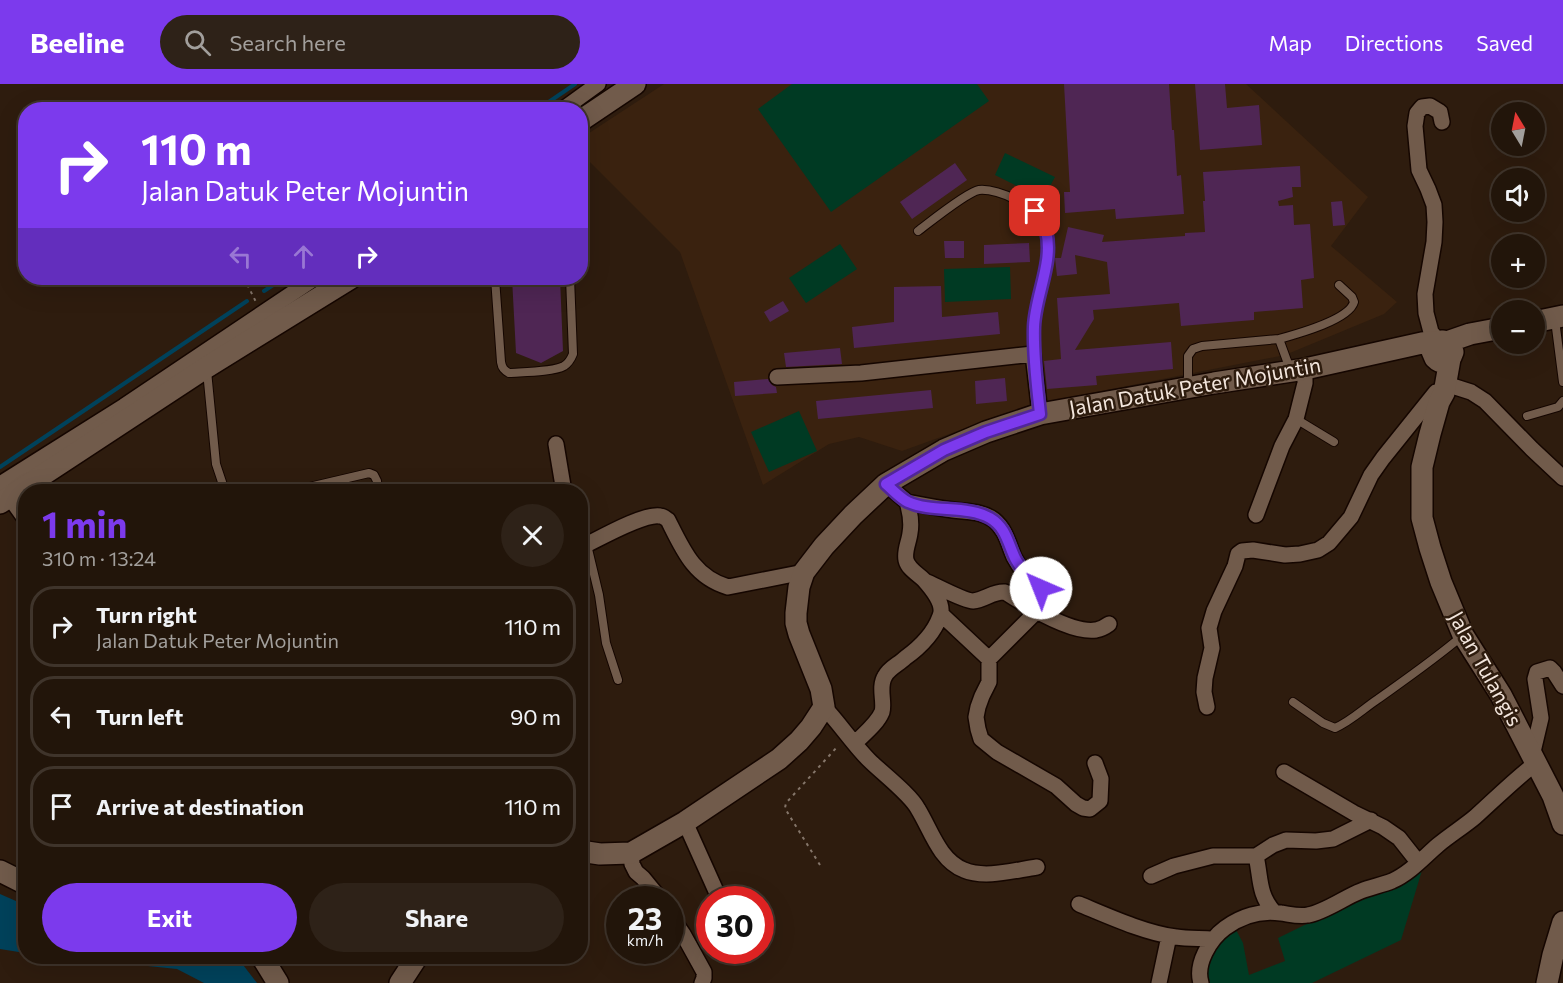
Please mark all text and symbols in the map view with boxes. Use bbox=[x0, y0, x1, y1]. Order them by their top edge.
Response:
search box bbox=[160, 15, 580, 69]
text: Beeline bbox=[30, 25, 124, 59]
icon: search bbox=[181, 26, 214, 59]
text: Search here bbox=[229, 29, 346, 56]
text: Map bbox=[1269, 30, 1312, 55]
text: Directions bbox=[1345, 30, 1443, 55]
text: Saved bbox=[1476, 30, 1533, 55]
north arrow bbox=[1491, 102, 1545, 156]
map controls bbox=[1491, 102, 1545, 354]
text: 110 m bbox=[141, 122, 252, 174]
icon: right bbox=[42, 126, 120, 204]
button: sound bbox=[1491, 168, 1545, 222]
text: Jalan Datuk Peter Mojuntin bbox=[141, 174, 469, 207]
pin bbox=[1009, 185, 1060, 236]
icon: arrive bbox=[1018, 194, 1051, 227]
button: + bbox=[1491, 234, 1545, 288]
icon: left bbox=[224, 240, 257, 273]
icon: ahead bbox=[287, 240, 320, 273]
icon: right bbox=[350, 240, 383, 273]
button: − bbox=[1491, 300, 1545, 354]
street label: Jalan Datuk Peter Mojuntin bbox=[1067, 351, 1323, 420]
text: 1 min bbox=[42, 501, 127, 545]
button: close bbox=[501, 504, 564, 567]
text: 310 m · 13:24 bbox=[42, 546, 156, 570]
position arrow bbox=[1009, 556, 1073, 620]
text: Turn right bbox=[96, 601, 197, 628]
street label: Jalan Tulangis bbox=[1444, 606, 1528, 730]
icon: right bbox=[45, 610, 78, 643]
text: 110 m bbox=[504, 613, 561, 640]
text: Jalan Datuk Peter Mojuntin bbox=[96, 628, 339, 652]
icon: left bbox=[45, 700, 78, 733]
text: Turn left bbox=[96, 703, 183, 730]
text: 90 m bbox=[510, 703, 561, 730]
icon: arrive bbox=[45, 790, 78, 823]
text: Arrive at destination bbox=[96, 793, 304, 820]
text: 110 m bbox=[504, 793, 561, 820]
button: Exit bbox=[42, 883, 297, 952]
button: Share bbox=[309, 883, 564, 952]
speed limit sign: 30 bbox=[696, 886, 774, 964]
text: 23 bbox=[628, 899, 662, 936]
text: km/h bbox=[627, 931, 663, 949]

